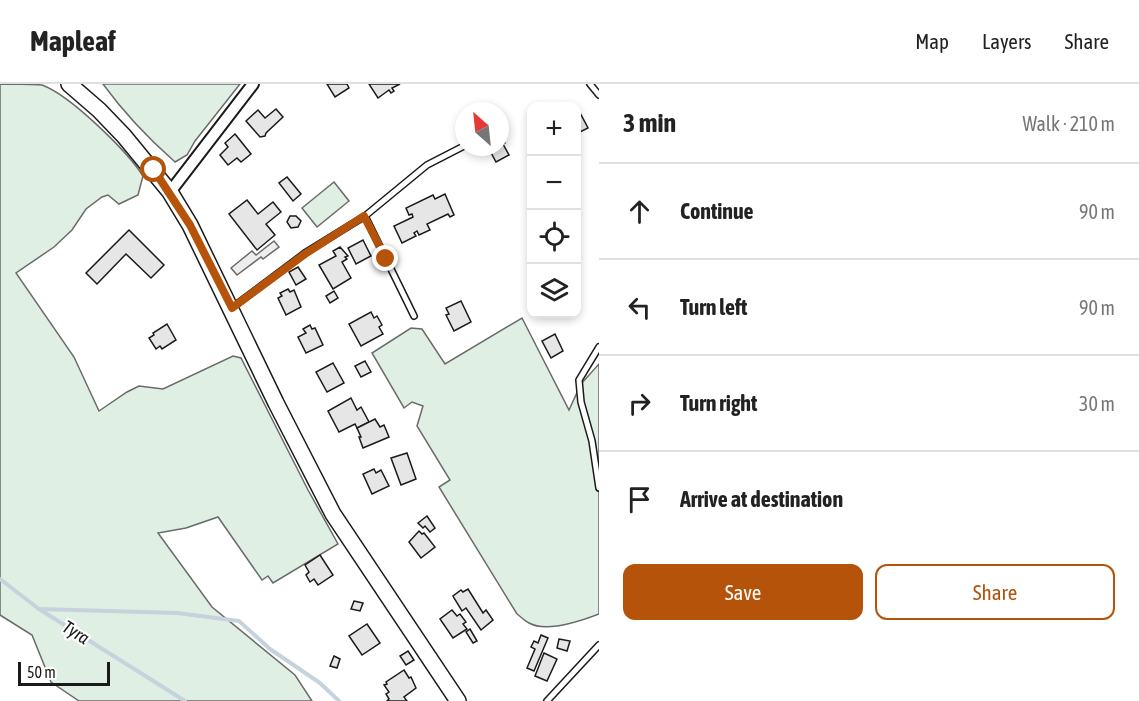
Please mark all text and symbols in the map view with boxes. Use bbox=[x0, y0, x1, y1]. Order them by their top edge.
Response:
text: Mapleaf bbox=[30, 25, 116, 57]
text: Map bbox=[915, 29, 949, 53]
text: Layers bbox=[982, 29, 1032, 53]
text: Share bbox=[1065, 29, 1109, 53]
north arrow bbox=[455, 102, 509, 156]
map controls bbox=[527, 102, 581, 318]
button: + bbox=[527, 102, 581, 156]
text: 3 min bbox=[623, 108, 676, 138]
text: Walk · 210 m bbox=[1023, 112, 1115, 135]
route start bbox=[140, 156, 166, 182]
button: − bbox=[527, 156, 581, 210]
icon: ahead bbox=[623, 195, 656, 228]
text: Continue bbox=[680, 198, 754, 224]
text: 90 m bbox=[1079, 200, 1115, 223]
button: locate bbox=[527, 210, 581, 264]
route end bbox=[372, 245, 398, 271]
button: layers bbox=[527, 264, 581, 318]
icon: left bbox=[623, 291, 656, 324]
text: Turn left bbox=[680, 294, 747, 320]
text: 90 m bbox=[1079, 296, 1115, 319]
icon: right bbox=[623, 387, 656, 420]
text: Turn right bbox=[680, 390, 757, 416]
text: 30 m bbox=[1079, 392, 1115, 415]
icon: arrive bbox=[623, 483, 656, 516]
text: Arrive at destination bbox=[680, 486, 843, 512]
button: Save bbox=[623, 564, 863, 620]
button: Share bbox=[875, 564, 1115, 620]
water label: Tyra bbox=[59, 616, 94, 649]
scale bar bbox=[18, 659, 110, 686]
text: 50 m bbox=[27, 663, 56, 681]

